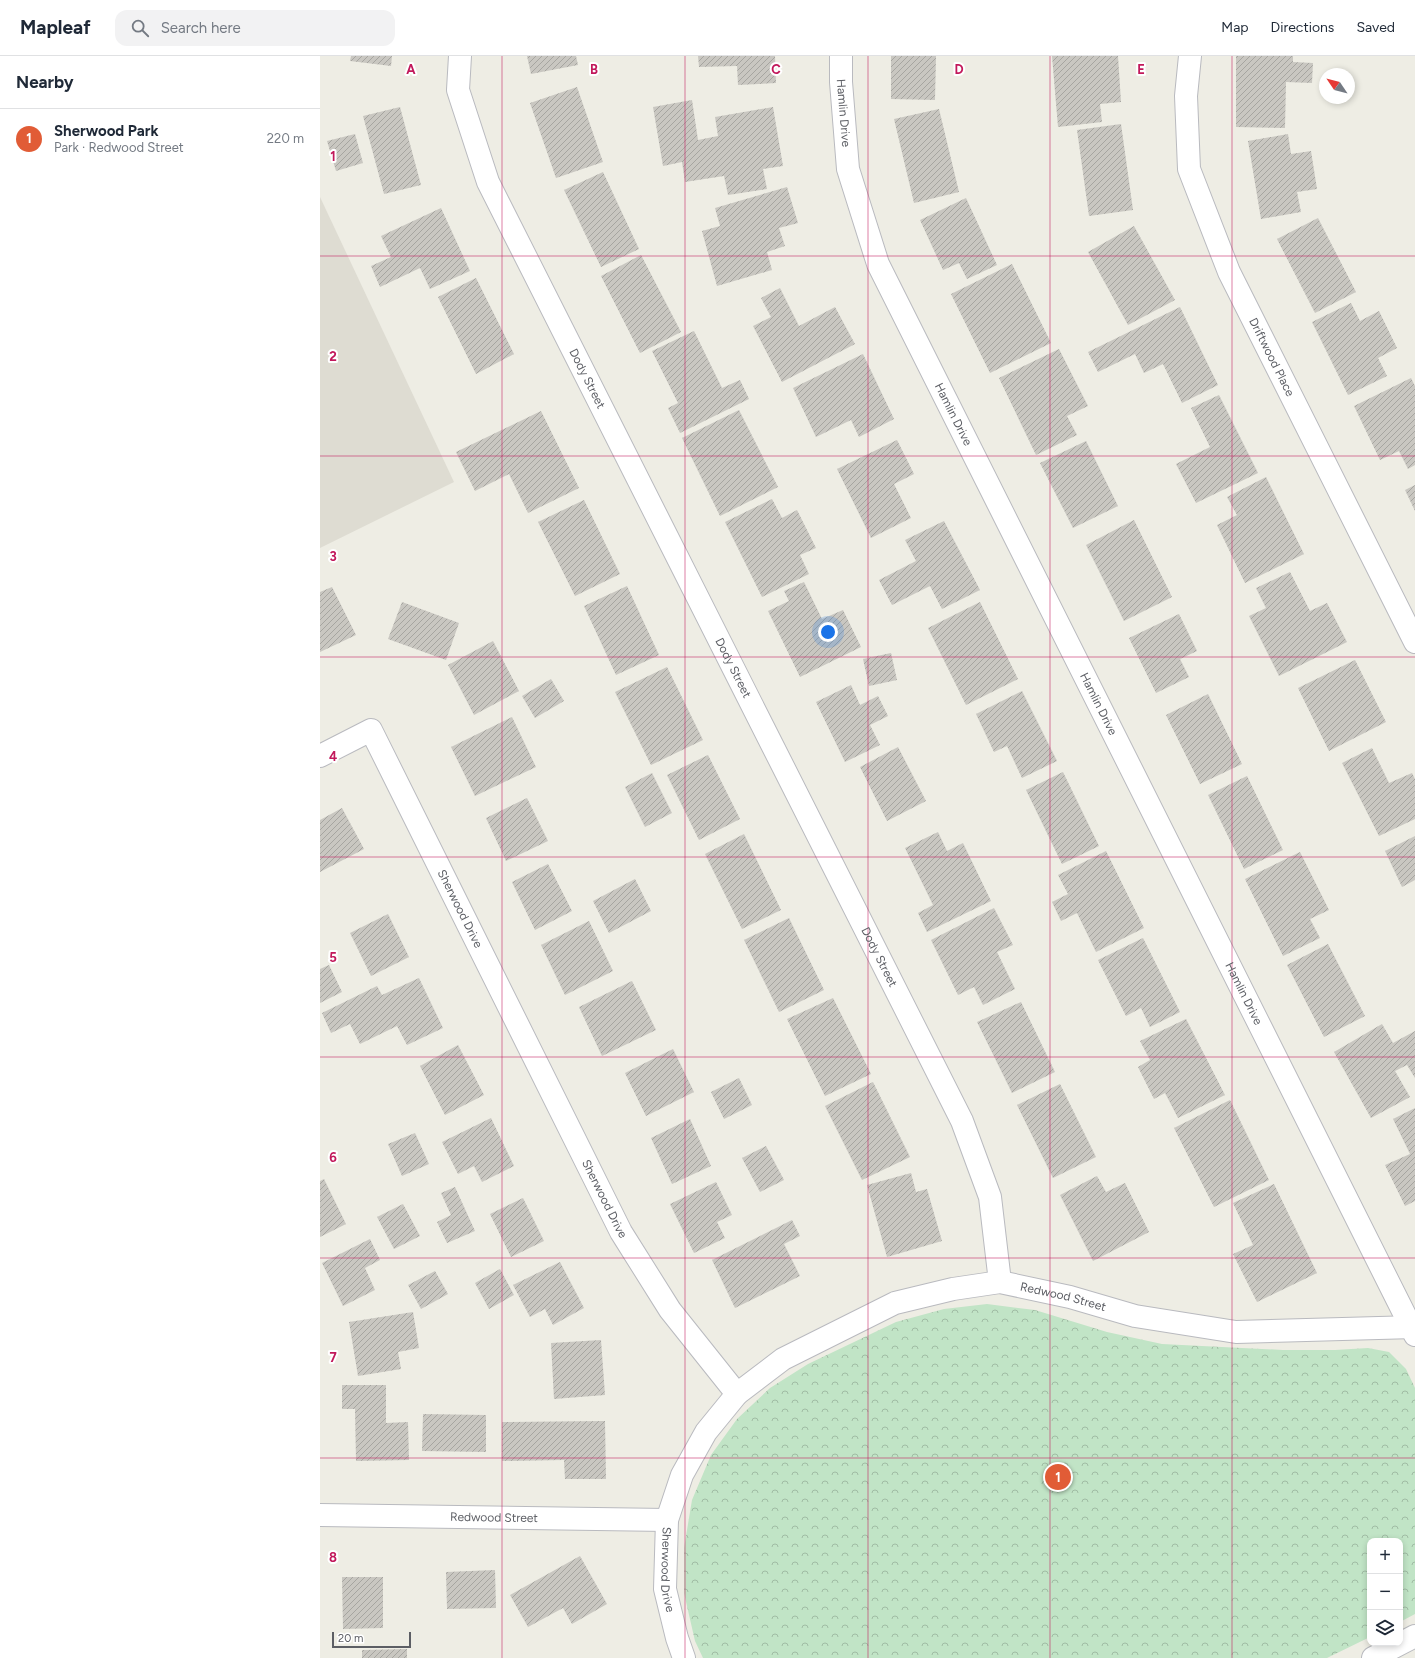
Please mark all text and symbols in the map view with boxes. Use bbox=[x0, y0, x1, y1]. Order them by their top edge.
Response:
search box bbox=[115, 10, 395, 46]
text: Mapleaf bbox=[20, 16, 91, 39]
icon: search bbox=[129, 17, 151, 39]
text: Search here bbox=[161, 19, 241, 37]
text: Map bbox=[1221, 19, 1249, 36]
text: Directions bbox=[1271, 19, 1334, 36]
text: Saved bbox=[1356, 19, 1395, 36]
text: A bbox=[406, 62, 416, 77]
text: B bbox=[590, 62, 598, 77]
text: C bbox=[771, 62, 781, 77]
text: D bbox=[954, 62, 964, 77]
text: E bbox=[1137, 62, 1145, 77]
north arrow bbox=[1319, 68, 1355, 104]
text: Nearby bbox=[16, 72, 74, 92]
street label: Hamlin Drive bbox=[834, 78, 853, 148]
text: Sherwood Park bbox=[54, 122, 159, 140]
text: 1 bbox=[26, 131, 32, 146]
text: 220 m bbox=[267, 131, 304, 146]
text: Park · Redwood Street bbox=[54, 140, 184, 155]
text: 1 bbox=[330, 149, 336, 164]
street label: Driftwood Place bbox=[1246, 315, 1298, 399]
street label: Dody Street bbox=[566, 346, 608, 411]
text: 2 bbox=[329, 349, 337, 364]
street label: Hamlin Drive bbox=[932, 381, 975, 448]
text: 3 bbox=[329, 549, 337, 564]
your location bbox=[818, 622, 838, 642]
street label: Dody Street bbox=[712, 636, 754, 700]
street label: Hamlin Drive bbox=[1077, 670, 1120, 738]
text: 4 bbox=[329, 749, 337, 764]
street label: Sherwood Drive bbox=[435, 867, 486, 951]
street label: Dody Street bbox=[858, 925, 900, 990]
text: 5 bbox=[329, 950, 337, 965]
street label: Hamlin Drive bbox=[1222, 960, 1266, 1028]
text: 6 bbox=[329, 1150, 337, 1165]
street label: Sherwood Drive bbox=[579, 1157, 630, 1241]
street label: Redwood Street bbox=[1019, 1280, 1108, 1314]
text: 7 bbox=[329, 1350, 337, 1365]
pin: 1 bbox=[1045, 1462, 1071, 1492]
street label: Redwood Street bbox=[450, 1510, 539, 1525]
street label: Sherwood Drive bbox=[658, 1527, 677, 1614]
map controls bbox=[1367, 1538, 1403, 1646]
button: + bbox=[1367, 1538, 1403, 1574]
text: 8 bbox=[329, 1550, 337, 1565]
button: − bbox=[1367, 1574, 1403, 1610]
button: layers bbox=[1367, 1610, 1403, 1646]
scale bar bbox=[332, 1630, 411, 1649]
text: 20 m bbox=[338, 1632, 363, 1645]

